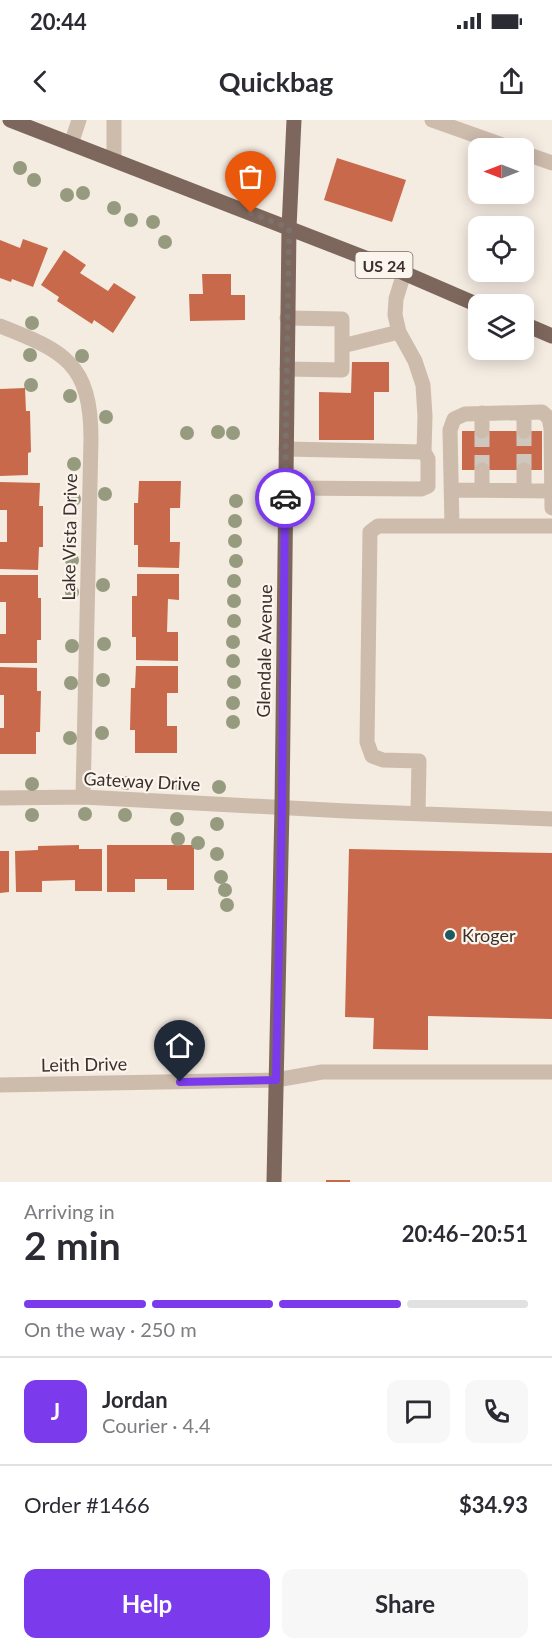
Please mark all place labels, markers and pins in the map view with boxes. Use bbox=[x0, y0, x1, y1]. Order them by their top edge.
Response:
pin bbox=[225, 151, 276, 213]
place label: Kroger bbox=[462, 924, 516, 946]
marker: Kroger bbox=[443, 928, 457, 942]
pin bbox=[154, 1020, 205, 1082]

